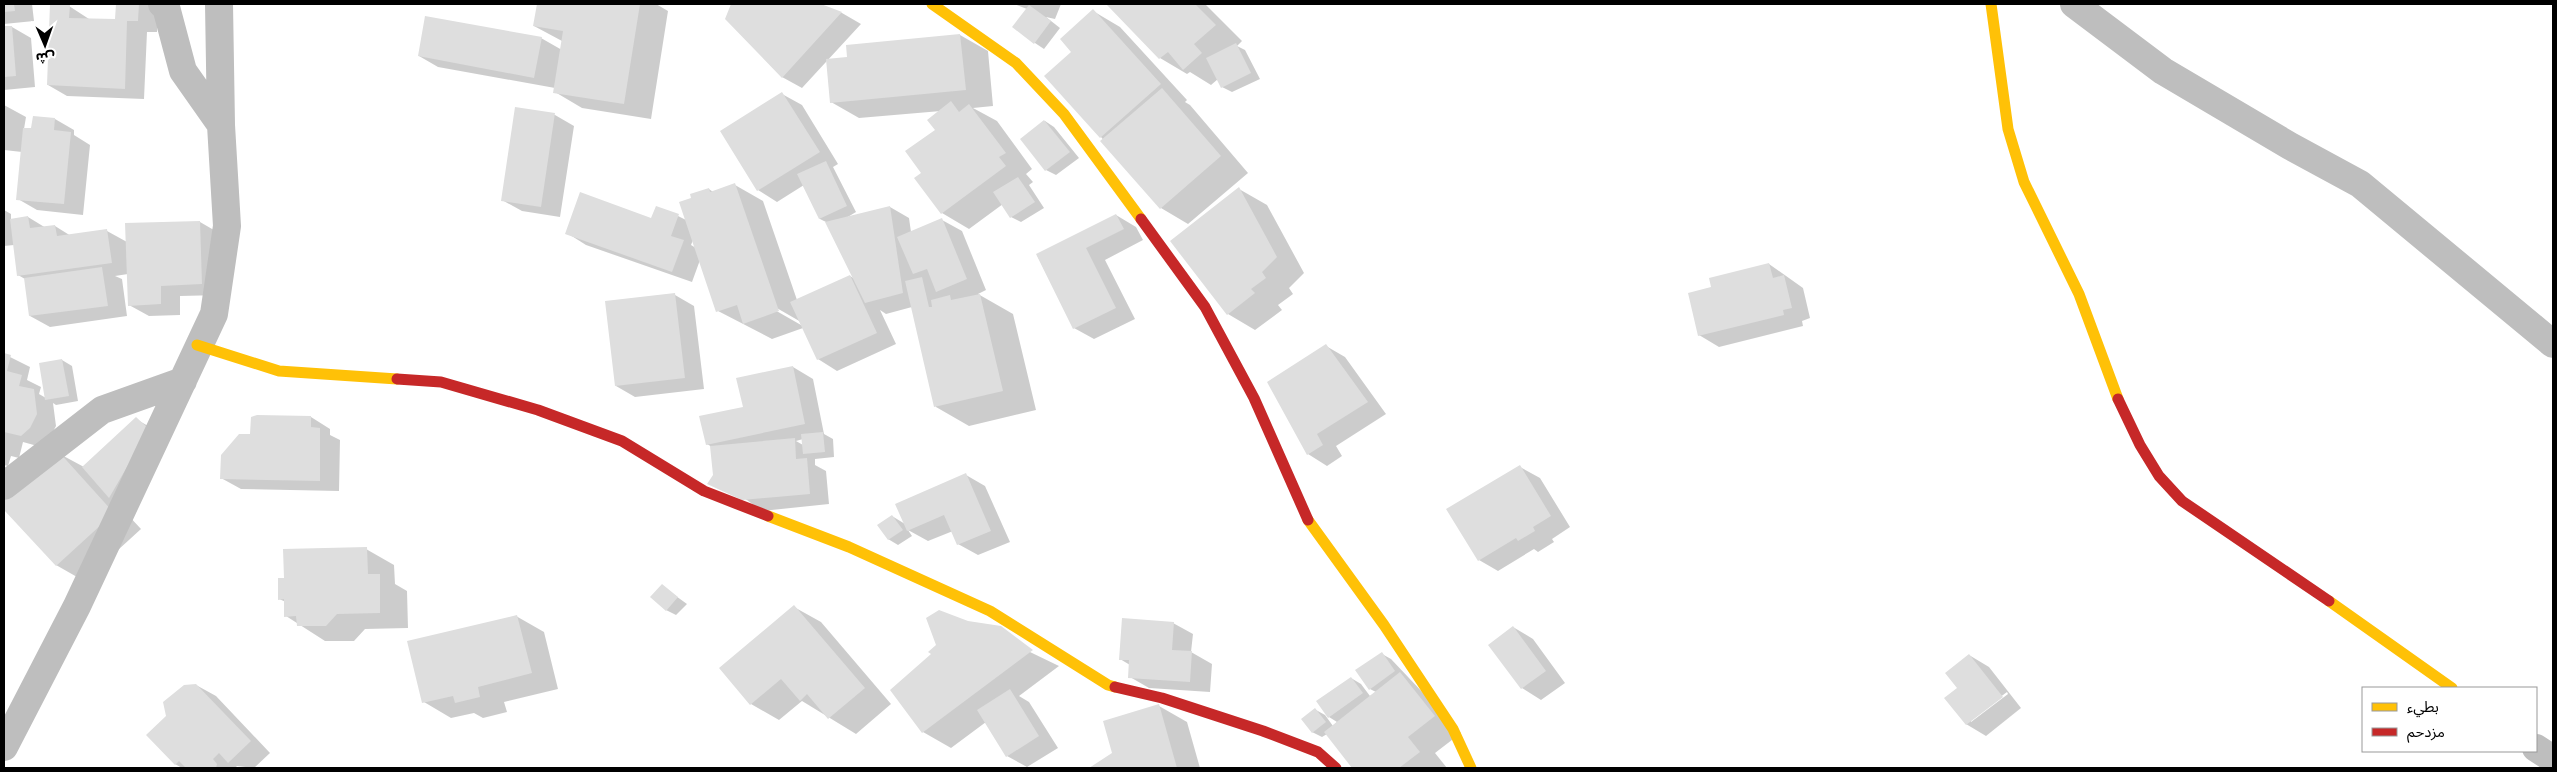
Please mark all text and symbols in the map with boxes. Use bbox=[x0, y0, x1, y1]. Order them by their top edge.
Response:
north arrow bbox=[20, 20, 70, 70]
text: ش bbox=[36, 48, 55, 69]
legend bbox=[2362, 687, 2537, 752]
text: بطيء bbox=[2407, 695, 2439, 718]
text: مزدحم bbox=[2407, 720, 2445, 743]

